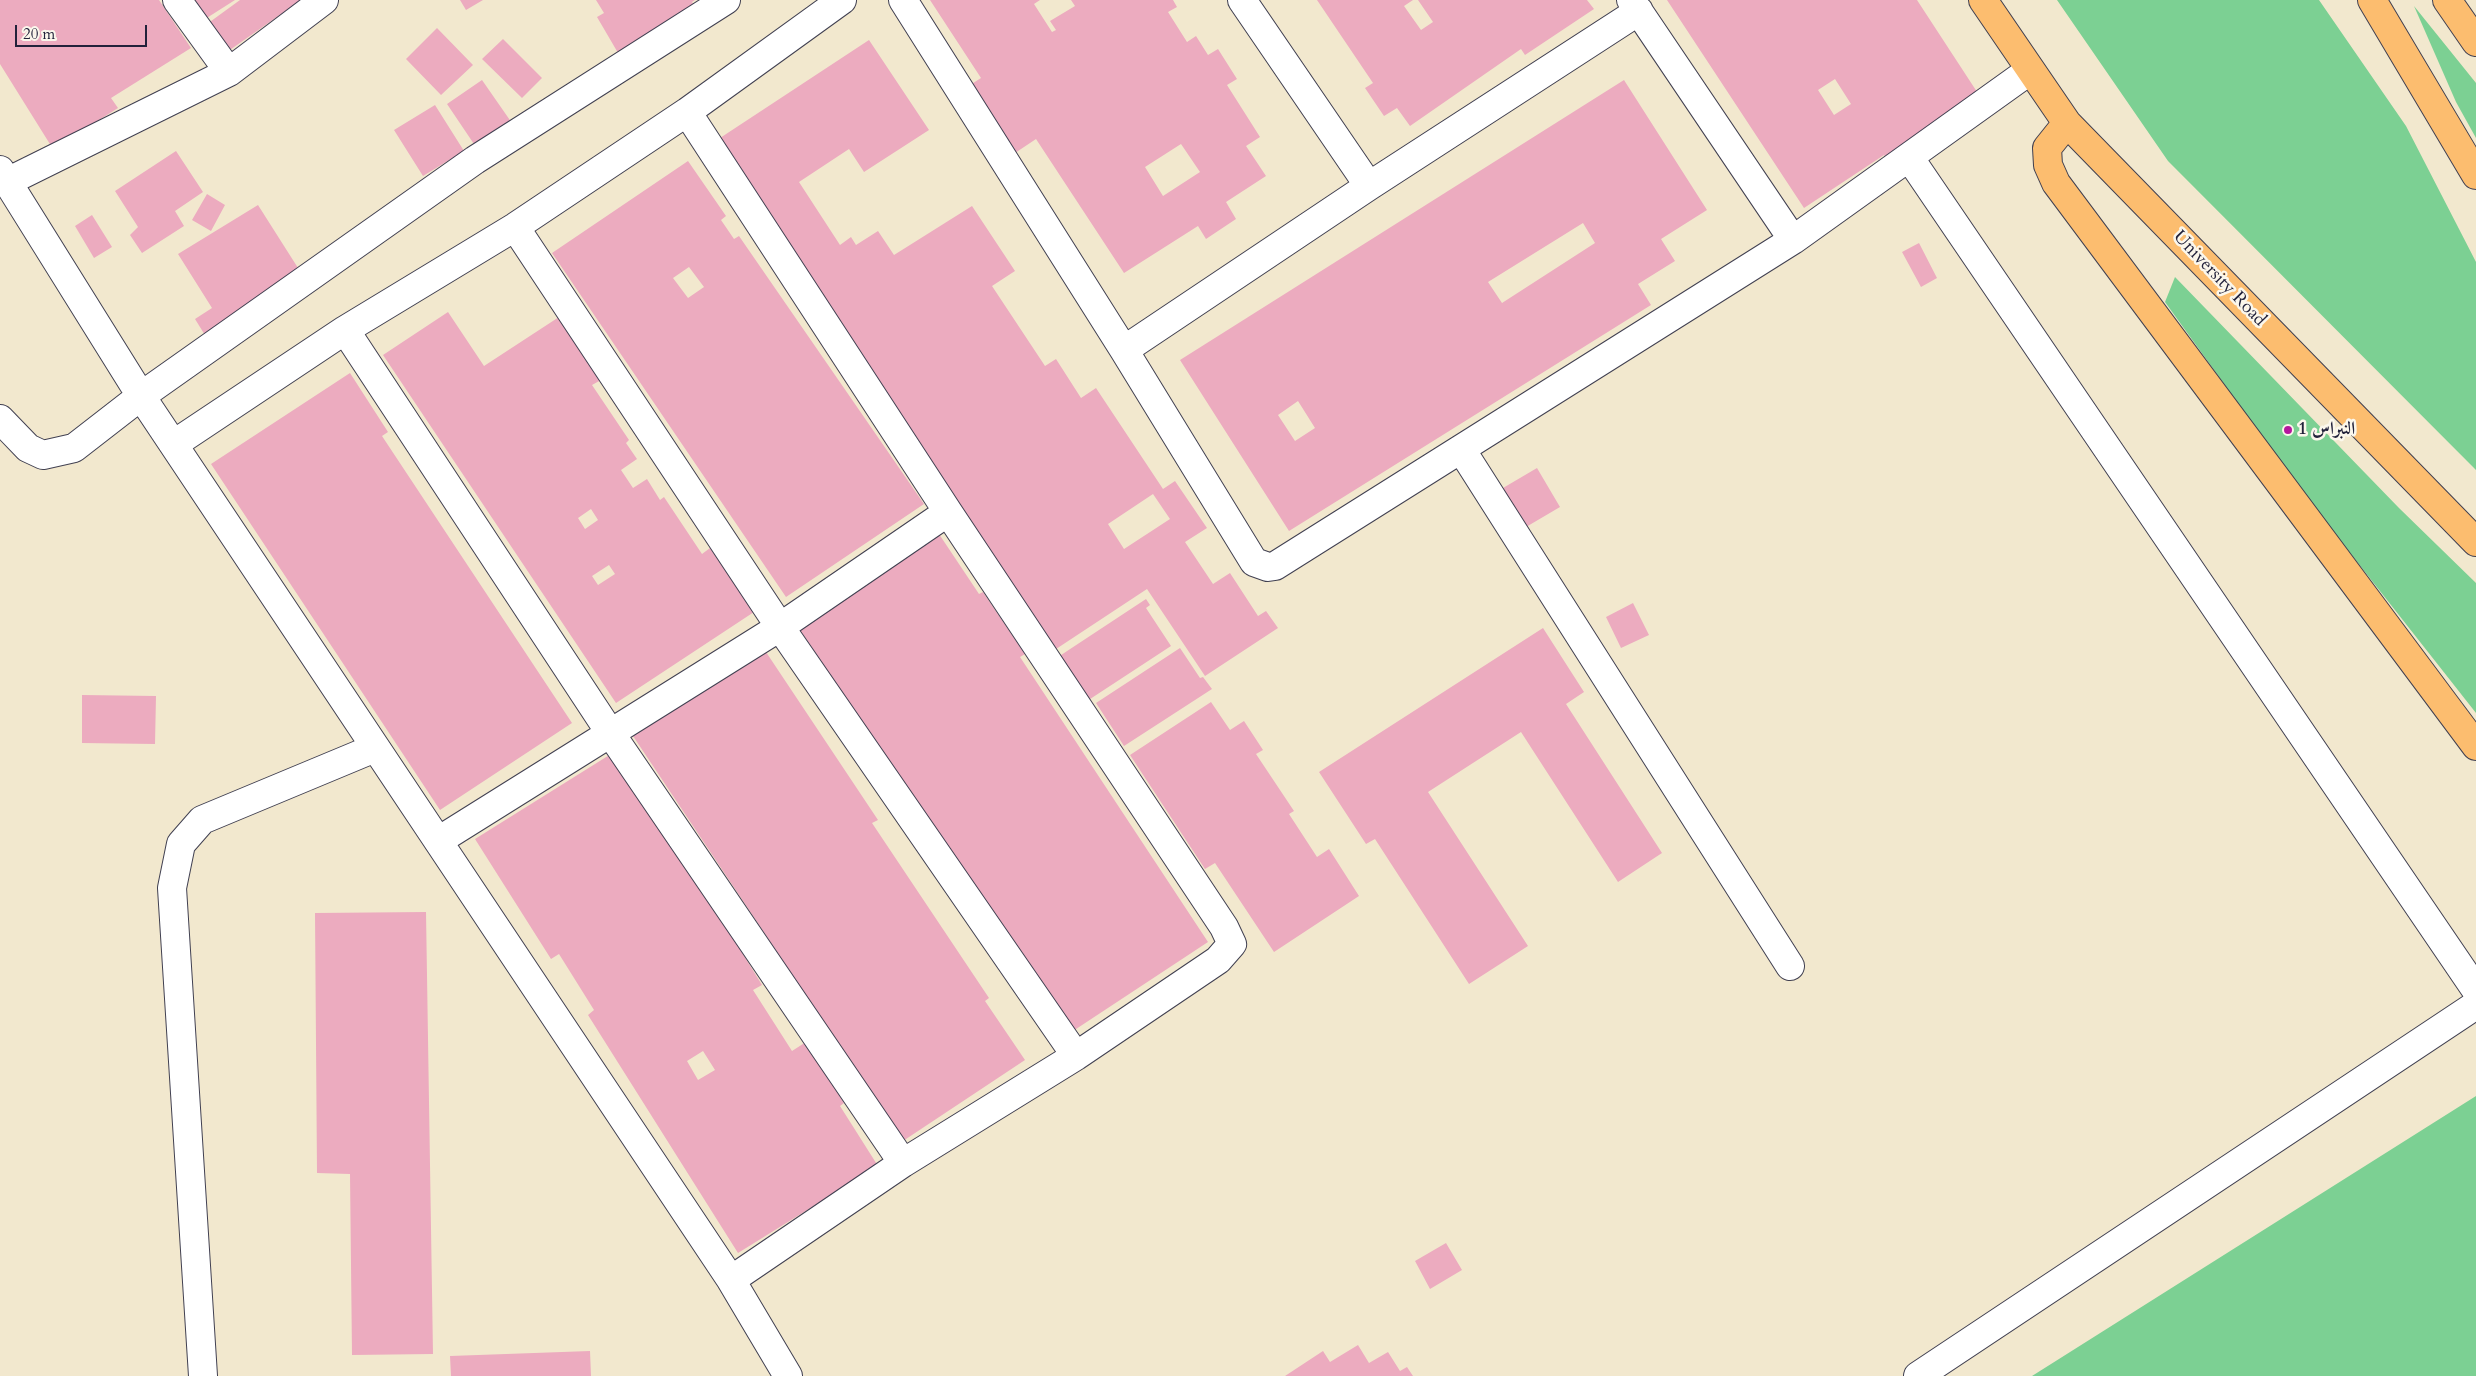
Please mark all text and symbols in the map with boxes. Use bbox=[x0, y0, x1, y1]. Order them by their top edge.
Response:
scale bar bbox=[18, 15, 150, 47]
text: 20 m bbox=[23, 24, 55, 44]
street label: University Road bbox=[2168, 227, 2270, 331]
place label: النبراس 1 bbox=[2298, 419, 2355, 441]
marker: النبراس 1 bbox=[2282, 424, 2294, 436]

